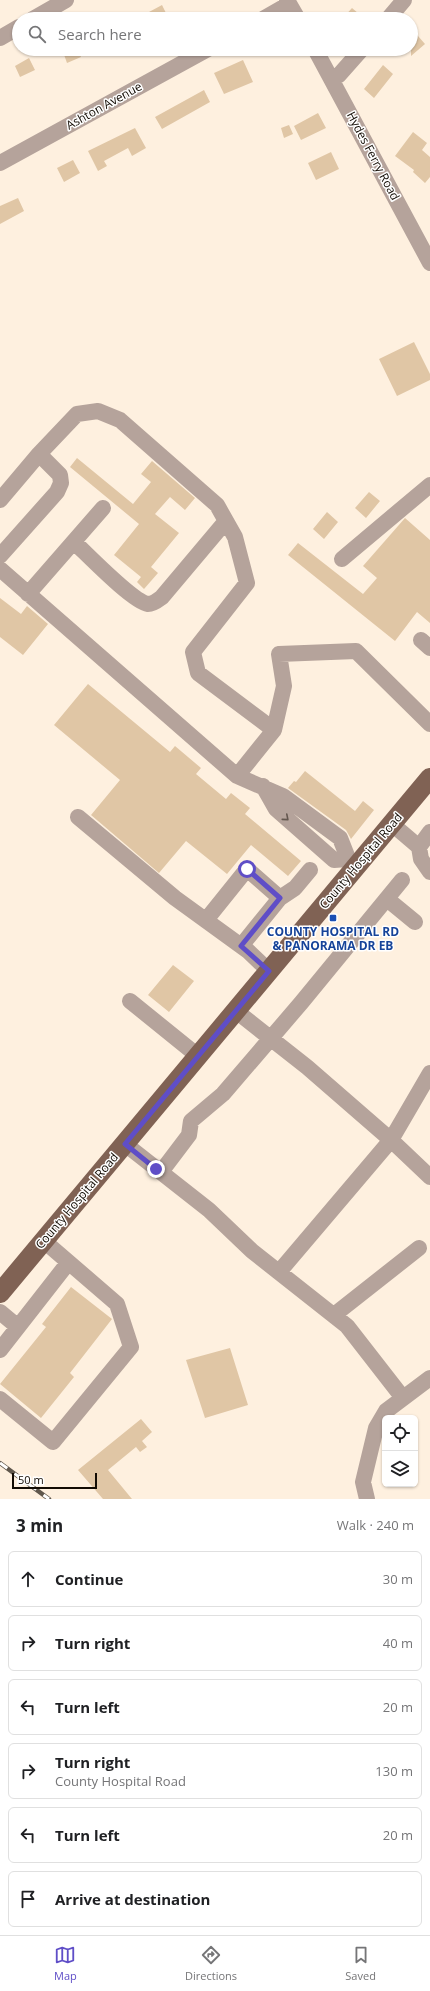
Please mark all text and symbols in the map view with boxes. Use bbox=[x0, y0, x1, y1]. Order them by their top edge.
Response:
search box bbox=[12, 12, 418, 56]
icon: search bbox=[26, 23, 48, 45]
text: Search here bbox=[58, 24, 142, 44]
street label: Ashton Avenue bbox=[63, 78, 145, 133]
street label: Hydes Ferry Road bbox=[343, 108, 404, 203]
street label: County Hospital Road bbox=[315, 809, 406, 912]
one-way arrow bbox=[281, 813, 289, 820]
route start bbox=[238, 860, 256, 878]
marker: COUNTY HOSPITAL RD & PANORAMA DR EB bbox=[328, 913, 338, 923]
place label: COUNTY HOSPITAL RD & PANORAMA DR EB bbox=[267, 923, 399, 954]
street label: County Hospital Road bbox=[31, 1149, 122, 1252]
route end bbox=[147, 1160, 165, 1178]
map controls bbox=[382, 1415, 418, 1487]
button: locate bbox=[382, 1415, 418, 1451]
button: layers bbox=[382, 1451, 418, 1487]
scale bar bbox=[12, 1471, 97, 1490]
text: 50 m bbox=[18, 1472, 44, 1487]
text: 3 min bbox=[16, 1514, 63, 1537]
text: Walk · 240 m bbox=[337, 1516, 414, 1534]
icon: ahead bbox=[17, 1568, 39, 1590]
text: Continue bbox=[55, 1569, 123, 1589]
text: 30 m bbox=[383, 1570, 413, 1588]
icon: right bbox=[17, 1632, 39, 1654]
text: Turn right bbox=[55, 1633, 130, 1653]
text: 40 m bbox=[383, 1634, 413, 1652]
icon: left bbox=[17, 1696, 39, 1718]
text: Turn left bbox=[55, 1697, 120, 1717]
text: 20 m bbox=[383, 1698, 413, 1716]
text: Turn right bbox=[55, 1752, 130, 1772]
icon: right bbox=[17, 1760, 39, 1782]
text: 130 m bbox=[375, 1762, 413, 1780]
text: County Hospital Road bbox=[55, 1772, 186, 1790]
icon: left bbox=[17, 1824, 39, 1846]
text: Turn left bbox=[55, 1825, 120, 1845]
text: 20 m bbox=[383, 1826, 413, 1844]
icon: arrive bbox=[17, 1888, 39, 1910]
text: Arrive at destination bbox=[55, 1889, 210, 1909]
tab: Map bbox=[54, 1944, 77, 1983]
tab: Directions bbox=[185, 1944, 237, 1983]
tab: Saved bbox=[345, 1944, 376, 1983]

